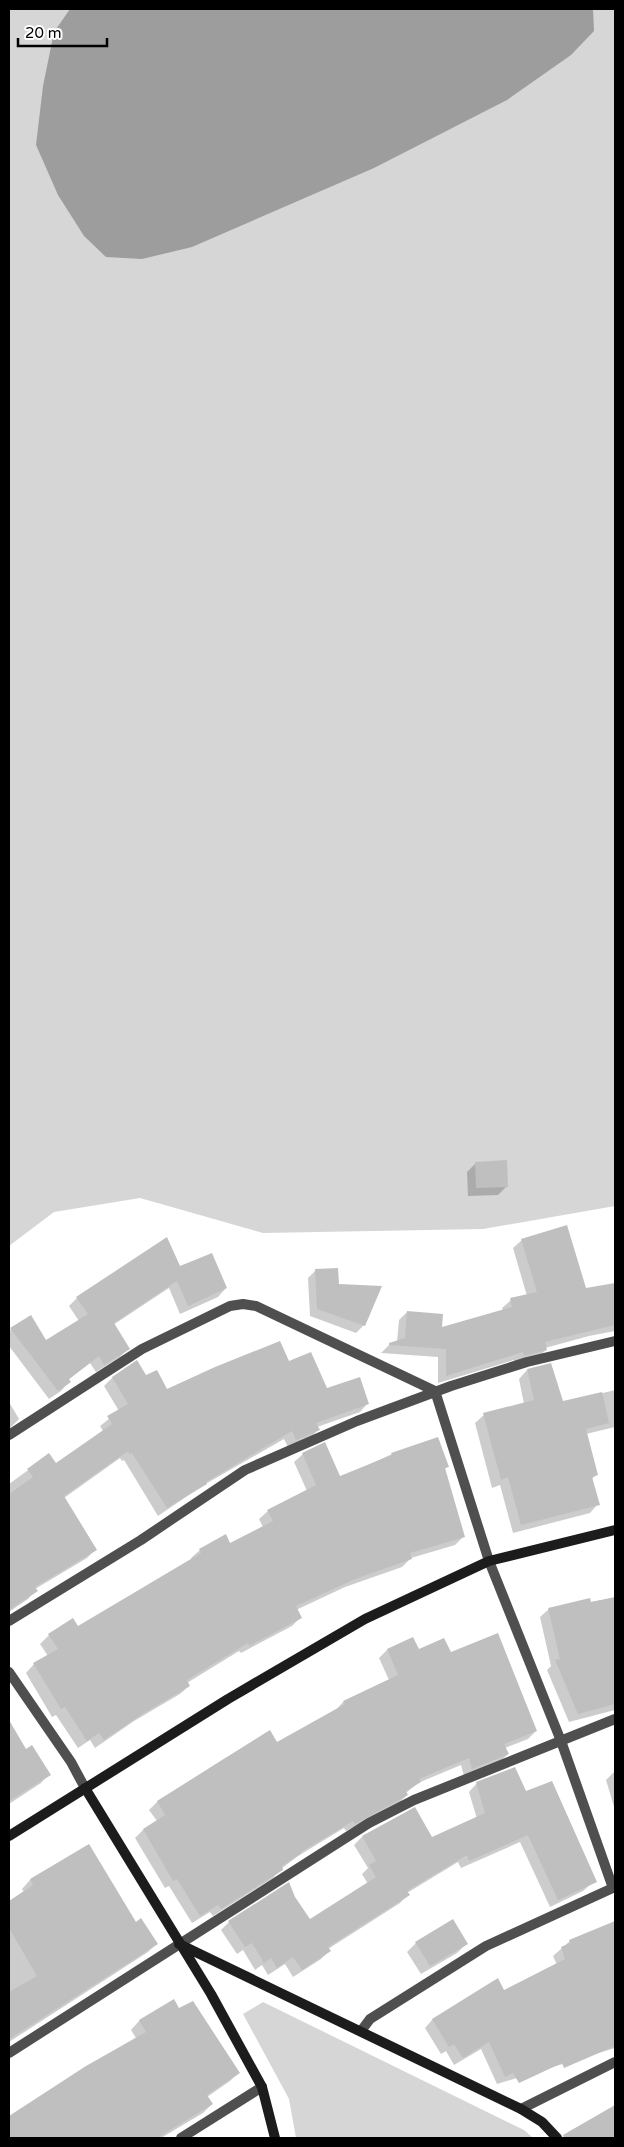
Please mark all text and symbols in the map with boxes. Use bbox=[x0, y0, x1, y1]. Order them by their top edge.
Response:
scale bar bbox=[18, 15, 106, 47]
text: 20 m bbox=[25, 24, 62, 42]

